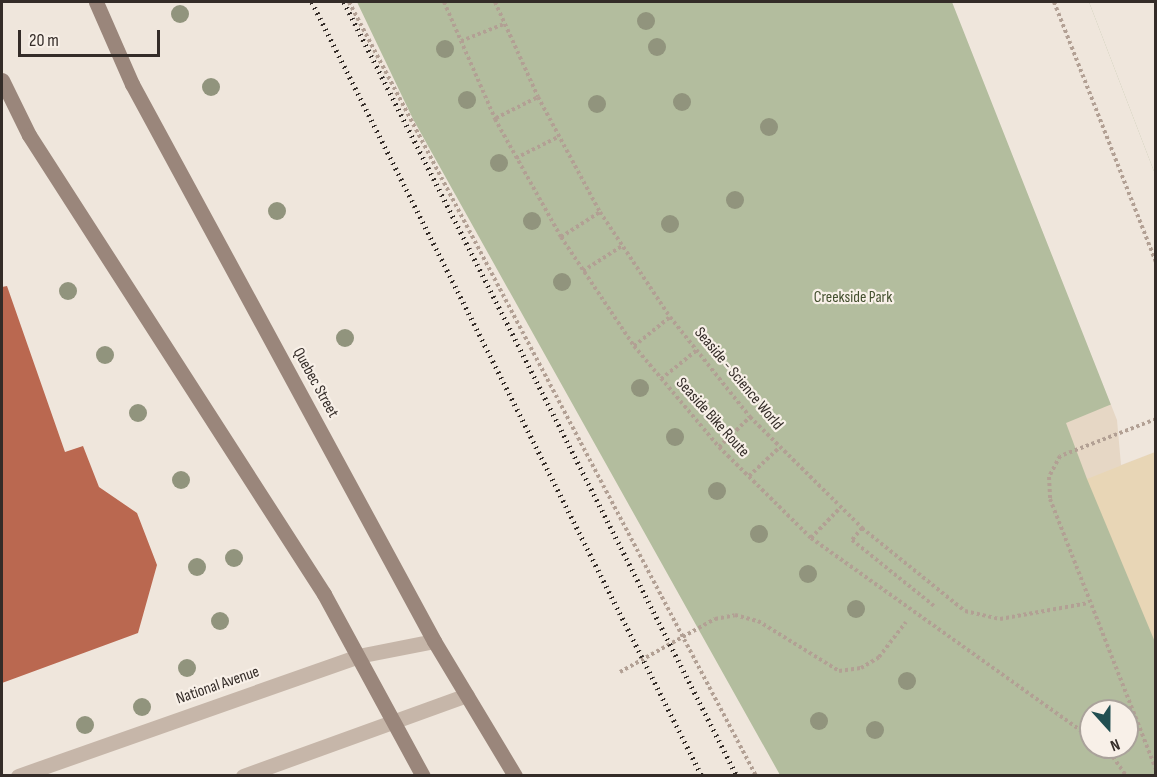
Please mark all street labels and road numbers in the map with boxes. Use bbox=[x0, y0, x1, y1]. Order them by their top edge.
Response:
street label: Seaside - Science World bbox=[689, 324, 787, 434]
street label: Quebec Street bbox=[288, 345, 342, 421]
street label: Seaside Bike Route bbox=[671, 374, 753, 462]
street label: National Avenue bbox=[174, 663, 262, 709]

